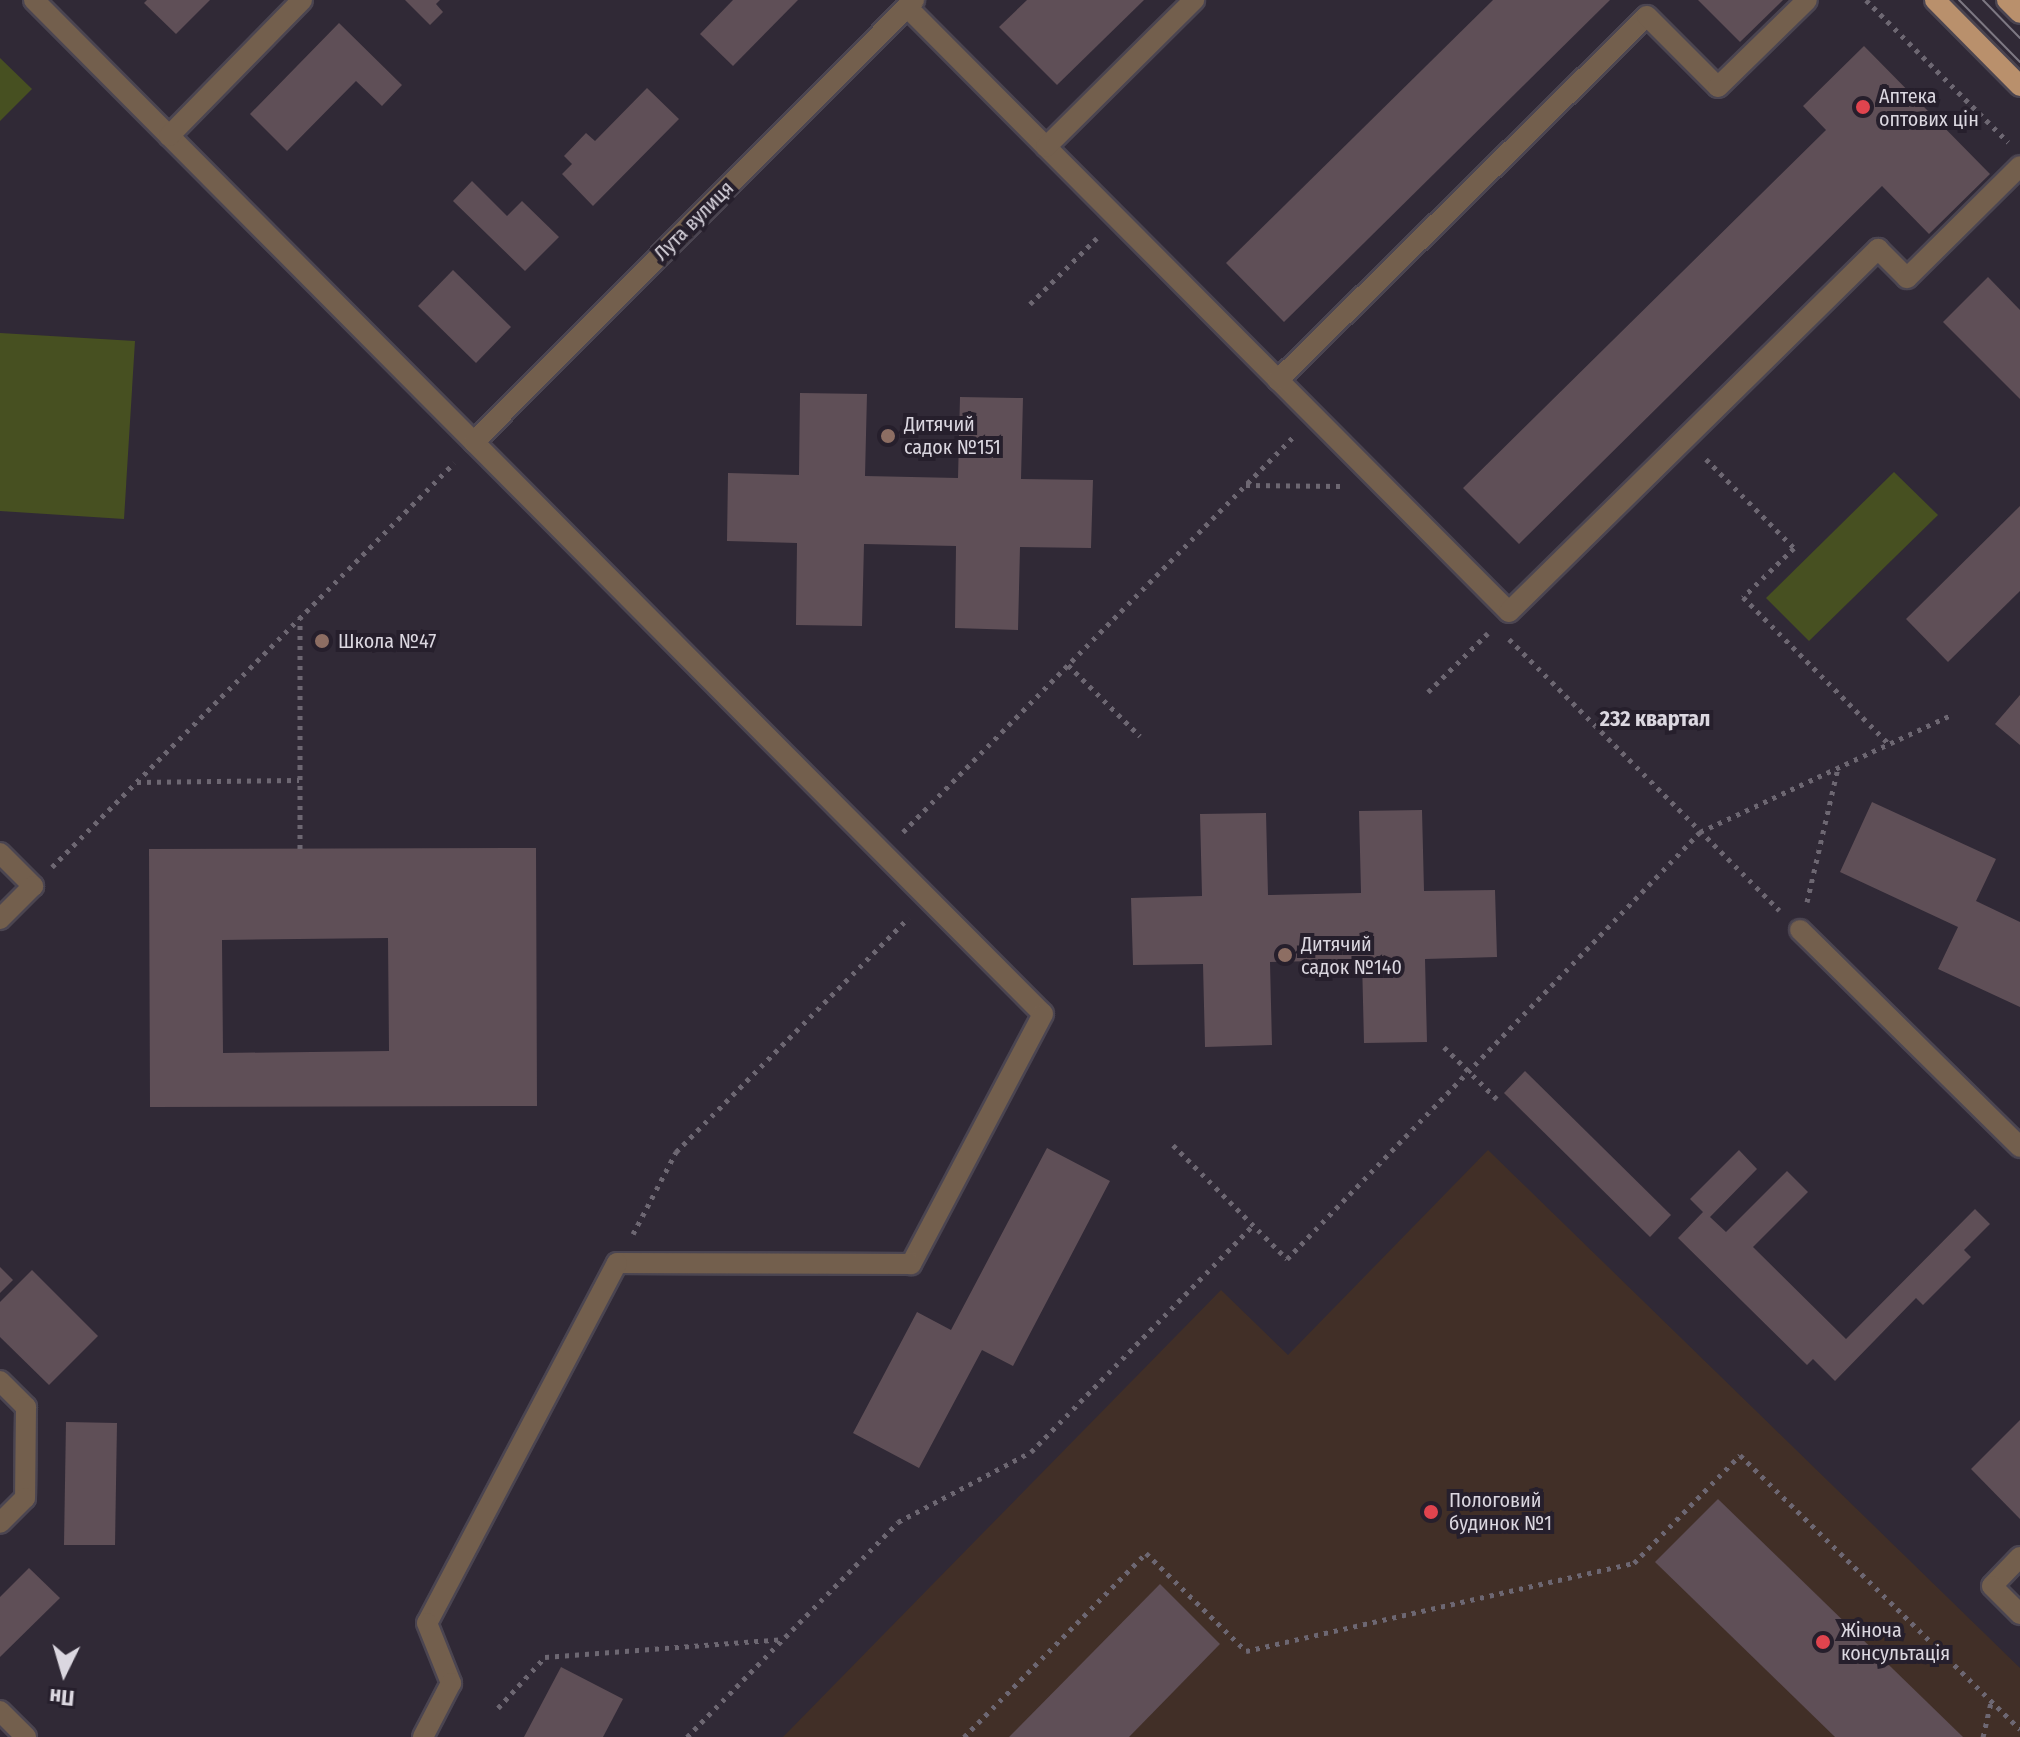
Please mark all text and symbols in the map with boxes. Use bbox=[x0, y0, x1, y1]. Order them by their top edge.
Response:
place label: Аптека оптових цін bbox=[1879, 84, 1979, 131]
marker: Аптека оптових цін bbox=[1854, 98, 1872, 116]
street label: Лута вулиця bbox=[649, 176, 739, 266]
place label: Дитячий садок №151 bbox=[904, 412, 1001, 459]
marker: Дитячий садок №151 bbox=[879, 427, 897, 445]
place label: Школа №47 bbox=[338, 629, 436, 653]
marker: Школа №47 bbox=[313, 632, 331, 650]
district label: 232 квартал bbox=[1600, 706, 1710, 732]
place label: Дитячий садок №140 bbox=[1301, 932, 1402, 979]
marker: Дитячий садок №140 bbox=[1276, 946, 1294, 964]
place label: Пологовий будинок №1 bbox=[1449, 1488, 1552, 1535]
marker: Пологовий будинок №1 bbox=[1420, 1501, 1442, 1523]
place label: Жіноча консультація bbox=[1841, 1618, 1950, 1665]
marker: Жіноча консультація bbox=[1812, 1631, 1834, 1653]
north arrow bbox=[24, 1633, 104, 1713]
text: Пн bbox=[48, 1683, 75, 1712]

